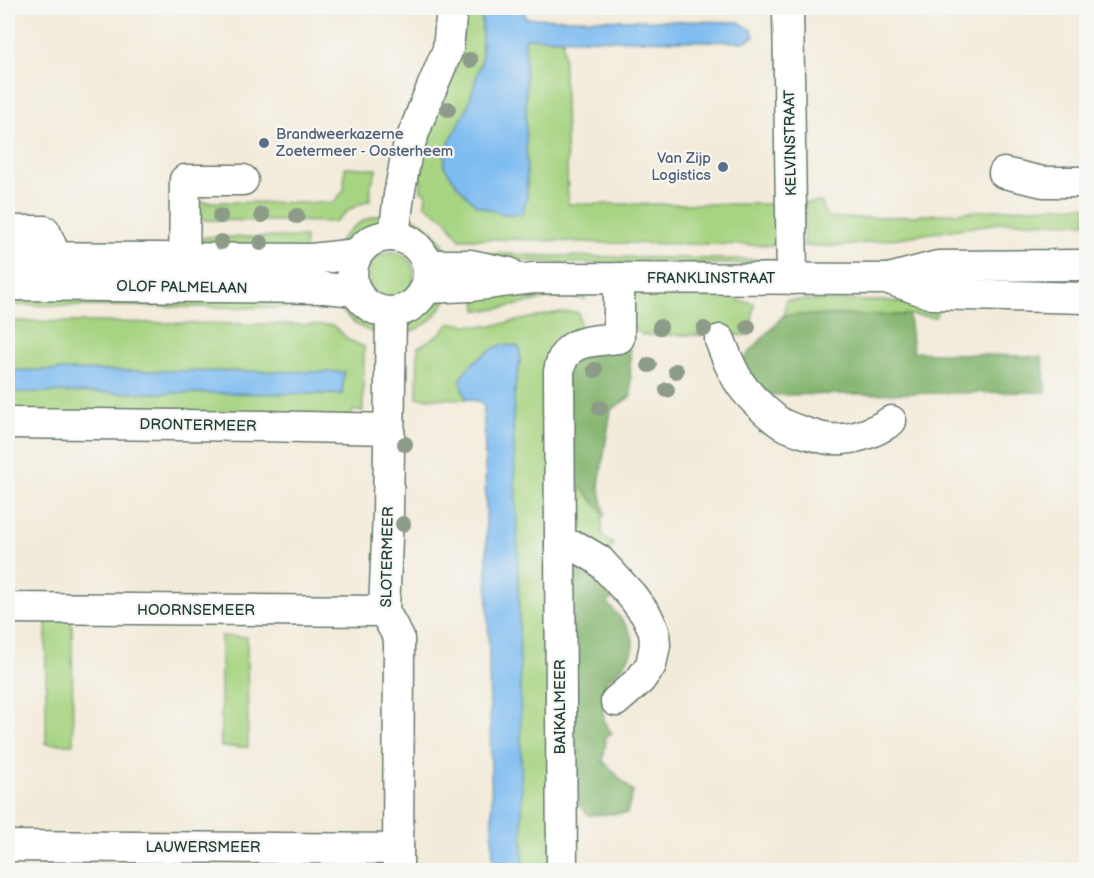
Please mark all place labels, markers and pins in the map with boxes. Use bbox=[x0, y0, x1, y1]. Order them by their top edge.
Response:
place label: Brandweerkazerne Zoetermeer - Oosterheem bbox=[275, 125, 453, 161]
marker: Brandweerkazerne Zoetermeer - Oosterheem bbox=[257, 136, 271, 150]
place label: Van Zijp Logistics bbox=[651, 149, 712, 185]
marker: Van Zijp Logistics bbox=[716, 160, 730, 174]

